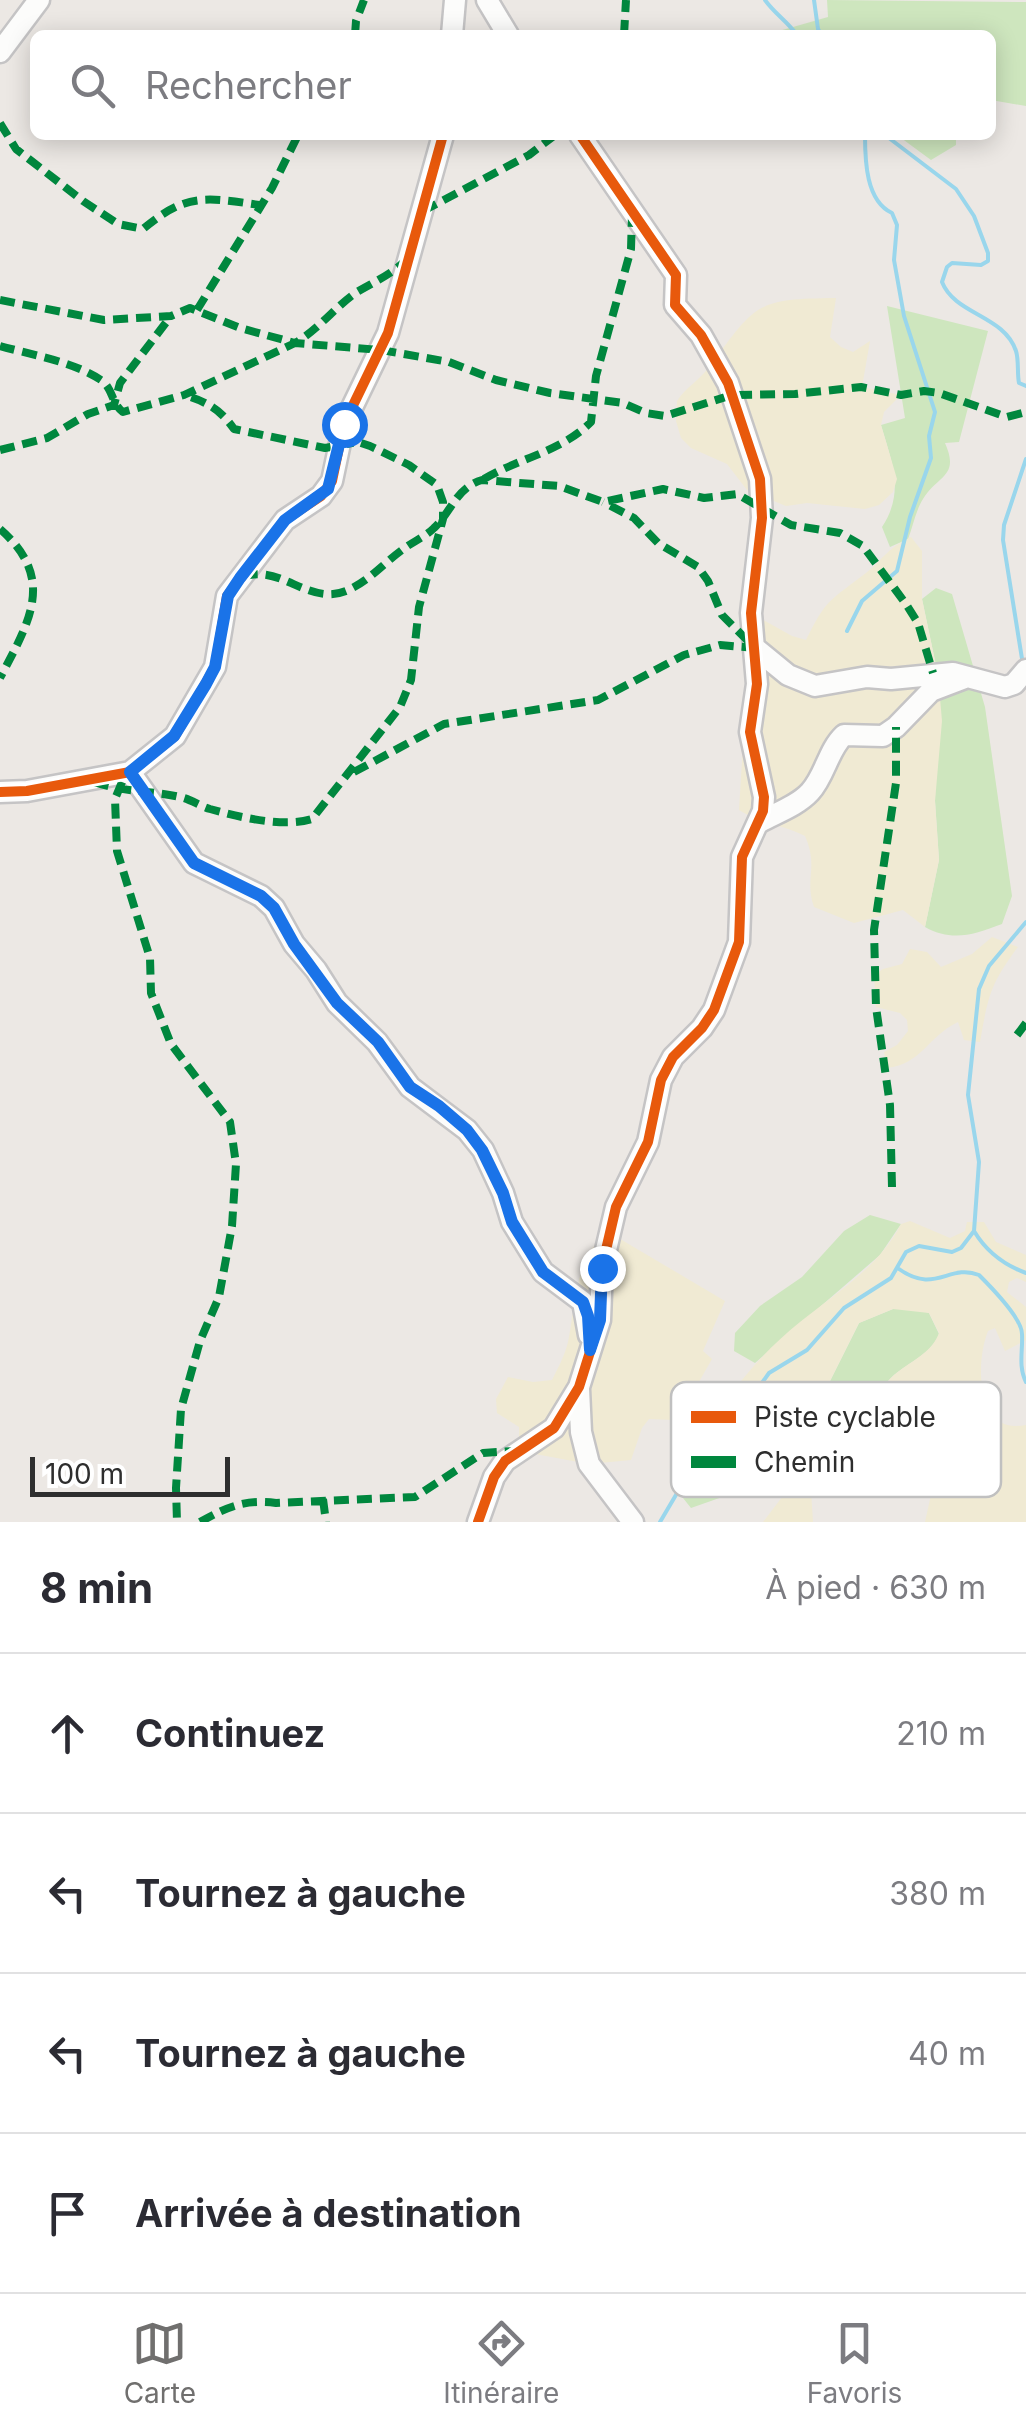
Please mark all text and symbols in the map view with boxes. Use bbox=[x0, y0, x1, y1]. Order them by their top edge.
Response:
search box bbox=[30, 30, 996, 140]
icon: search bbox=[65, 58, 120, 113]
text: Rechercher bbox=[145, 62, 352, 108]
route start bbox=[322, 402, 368, 448]
route end bbox=[580, 1246, 626, 1292]
legend bbox=[671, 1382, 1001, 1497]
text: Piste cyclable bbox=[754, 1400, 936, 1434]
text: Chemin bbox=[754, 1445, 855, 1479]
scale bar bbox=[30, 1452, 230, 1496]
text: 100 m bbox=[45, 1457, 124, 1491]
text: 8 min bbox=[40, 1562, 153, 1613]
text: À pied · 630 m bbox=[765, 1568, 986, 1607]
icon: ahead bbox=[40, 1706, 95, 1761]
text: Continuez bbox=[135, 1710, 325, 1756]
text: 210 m bbox=[896, 1714, 986, 1753]
icon: left bbox=[40, 1866, 95, 1921]
text: Tournez à gauche bbox=[135, 1870, 466, 1916]
text: 380 m bbox=[889, 1874, 986, 1913]
icon: left bbox=[40, 2026, 95, 2081]
text: Tournez à gauche bbox=[135, 2030, 466, 2076]
text: 40 m bbox=[908, 2034, 986, 2073]
icon: arrive bbox=[40, 2186, 95, 2241]
text: Arrivée à destination bbox=[135, 2190, 522, 2236]
tab: Carte bbox=[124, 2316, 196, 2410]
tab: Itinéraire bbox=[443, 2316, 559, 2410]
tab: Favoris bbox=[807, 2316, 902, 2410]

